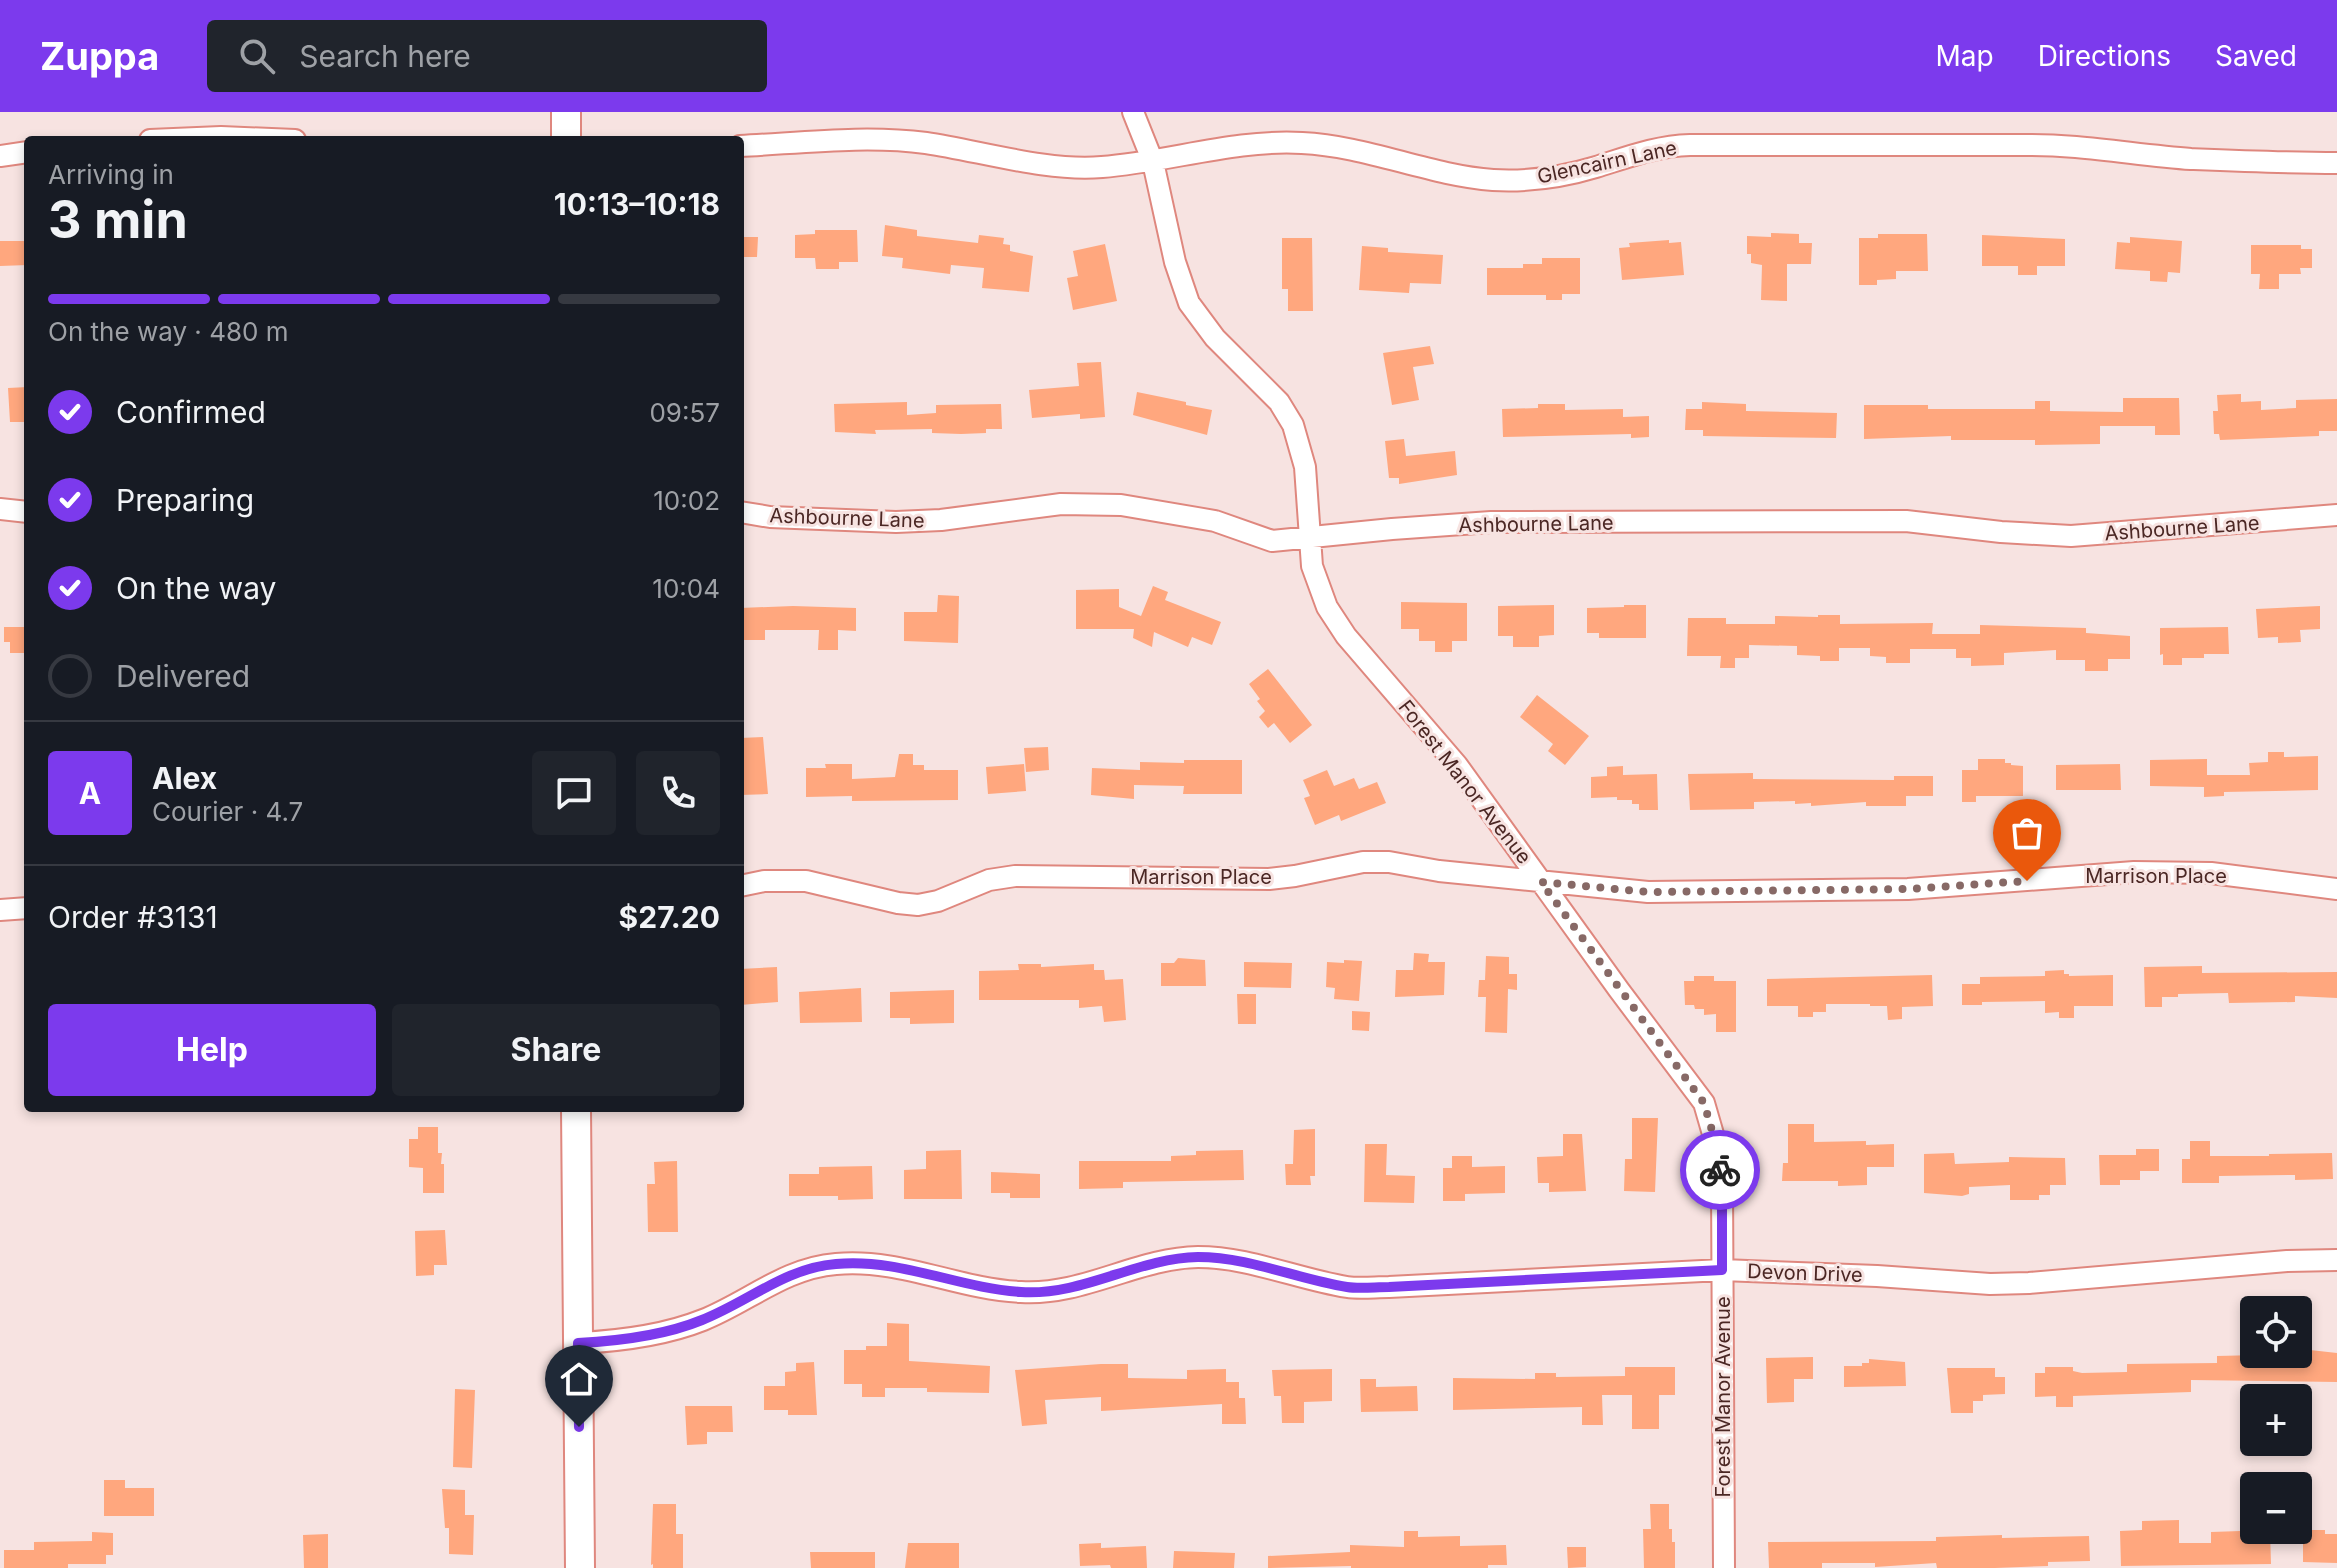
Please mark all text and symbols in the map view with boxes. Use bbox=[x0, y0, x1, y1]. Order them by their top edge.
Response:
search box bbox=[207, 20, 767, 92]
text: Zuppa bbox=[40, 33, 159, 79]
icon: search bbox=[235, 34, 279, 78]
text: Search here bbox=[299, 38, 471, 74]
text: Map bbox=[1935, 39, 1994, 73]
text: Directions bbox=[2038, 39, 2171, 73]
text: Saved bbox=[2215, 39, 2297, 73]
street label: Glencairn Lane bbox=[1535, 135, 1679, 189]
text: Arriving in bbox=[48, 159, 174, 190]
text: 10:13–10:18 bbox=[554, 186, 720, 222]
text: 3 min bbox=[48, 188, 188, 251]
text: On the way · 480 m bbox=[48, 316, 289, 347]
icon: check bbox=[48, 390, 92, 434]
text: Confirmed bbox=[116, 394, 266, 430]
text: 09:57 bbox=[649, 397, 720, 428]
icon: check bbox=[48, 478, 92, 522]
text: Preparing bbox=[116, 482, 254, 518]
text: 10:02 bbox=[653, 485, 720, 516]
street label: Ashbourne Lane bbox=[769, 503, 925, 533]
street label: Ashbourne Lane bbox=[1458, 511, 1614, 537]
street label: Ashbourne Lane bbox=[2104, 511, 2260, 545]
icon: check bbox=[48, 566, 92, 610]
text: On the way bbox=[116, 570, 276, 606]
text: 10:04 bbox=[652, 573, 720, 604]
text: Delivered bbox=[116, 658, 250, 694]
street label: Forest Manor Avenue bbox=[1394, 695, 1536, 869]
button: chat bbox=[532, 751, 616, 835]
button: phone bbox=[636, 751, 720, 835]
text: Alex bbox=[152, 760, 217, 796]
text: A bbox=[79, 775, 101, 811]
text: Courier · 4.7 bbox=[152, 796, 303, 827]
pin bbox=[1993, 799, 2061, 881]
icon: bag bbox=[2005, 811, 2049, 855]
street label: Marrison Place bbox=[2085, 864, 2227, 888]
street label: Marrison Place bbox=[1130, 865, 1272, 889]
text: Order #3131 bbox=[48, 899, 218, 935]
text: $27.20 bbox=[619, 899, 720, 935]
button: Help bbox=[48, 1004, 376, 1096]
button: Share bbox=[392, 1004, 720, 1096]
courier bbox=[1680, 1130, 1760, 1210]
icon: bike bbox=[1698, 1148, 1742, 1192]
street label: Devon Drive bbox=[1747, 1259, 1863, 1287]
street label: Forest Manor Avenue bbox=[1711, 1296, 1735, 1498]
map controls bbox=[2240, 1296, 2312, 1544]
button: locate bbox=[2240, 1296, 2312, 1368]
pin bbox=[545, 1345, 613, 1427]
icon: home bbox=[557, 1357, 601, 1401]
button: + bbox=[2240, 1384, 2312, 1456]
button: − bbox=[2240, 1472, 2312, 1544]

